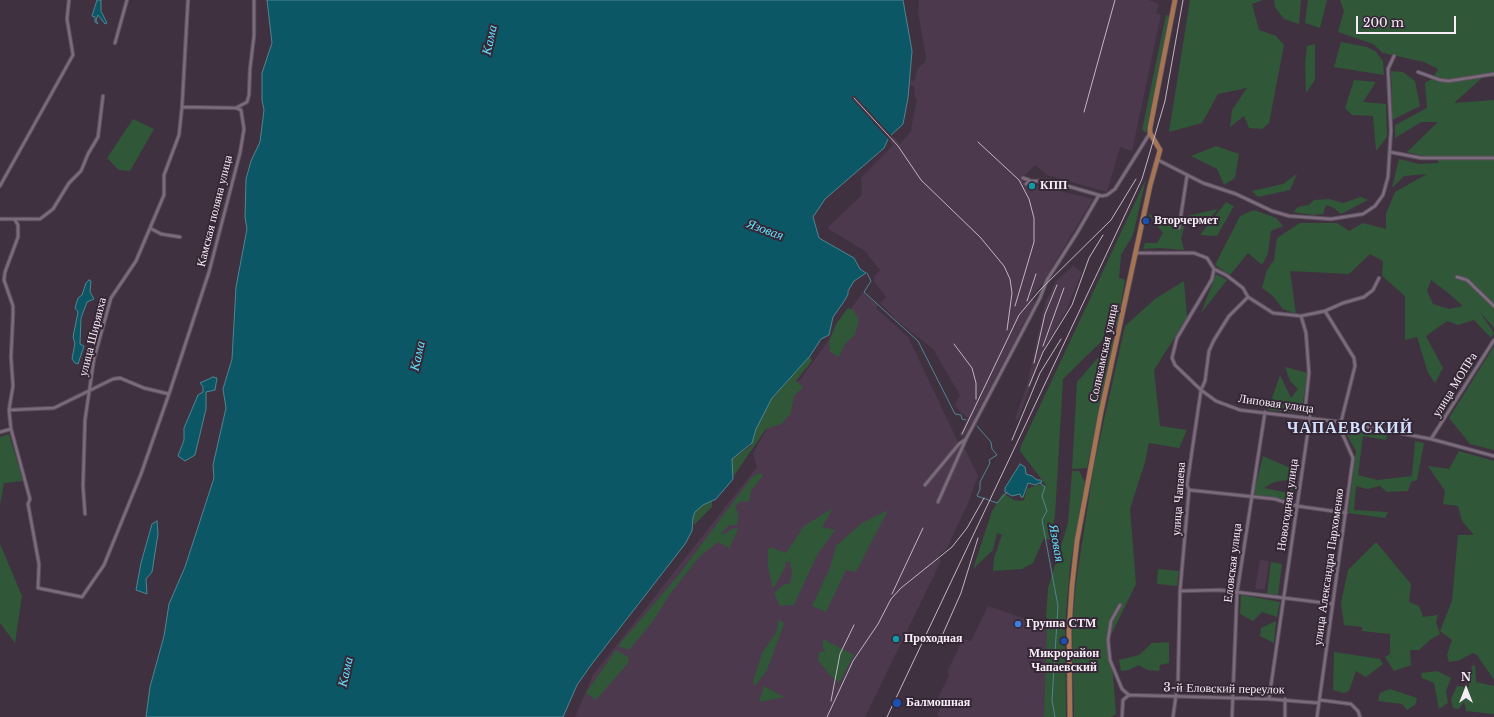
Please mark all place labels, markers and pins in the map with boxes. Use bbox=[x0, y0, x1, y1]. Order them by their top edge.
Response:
place label: КПП bbox=[1040, 179, 1067, 193]
marker: КПП bbox=[1027, 181, 1037, 191]
place label: Вторчермет bbox=[1154, 214, 1218, 228]
marker: Вторчермет bbox=[1141, 216, 1151, 226]
place label: Группа СТМ bbox=[1026, 617, 1096, 631]
marker: Группа СТМ bbox=[1013, 619, 1023, 629]
place label: Проходная bbox=[904, 632, 962, 646]
marker: Проходная bbox=[891, 634, 901, 644]
marker: Микрорайон Чапаевский bbox=[1059, 636, 1069, 646]
place label: Микрорайон Чапаевский bbox=[1029, 647, 1099, 675]
place label: Балмошная bbox=[906, 696, 970, 710]
marker: Балмошная bbox=[891, 697, 903, 709]

